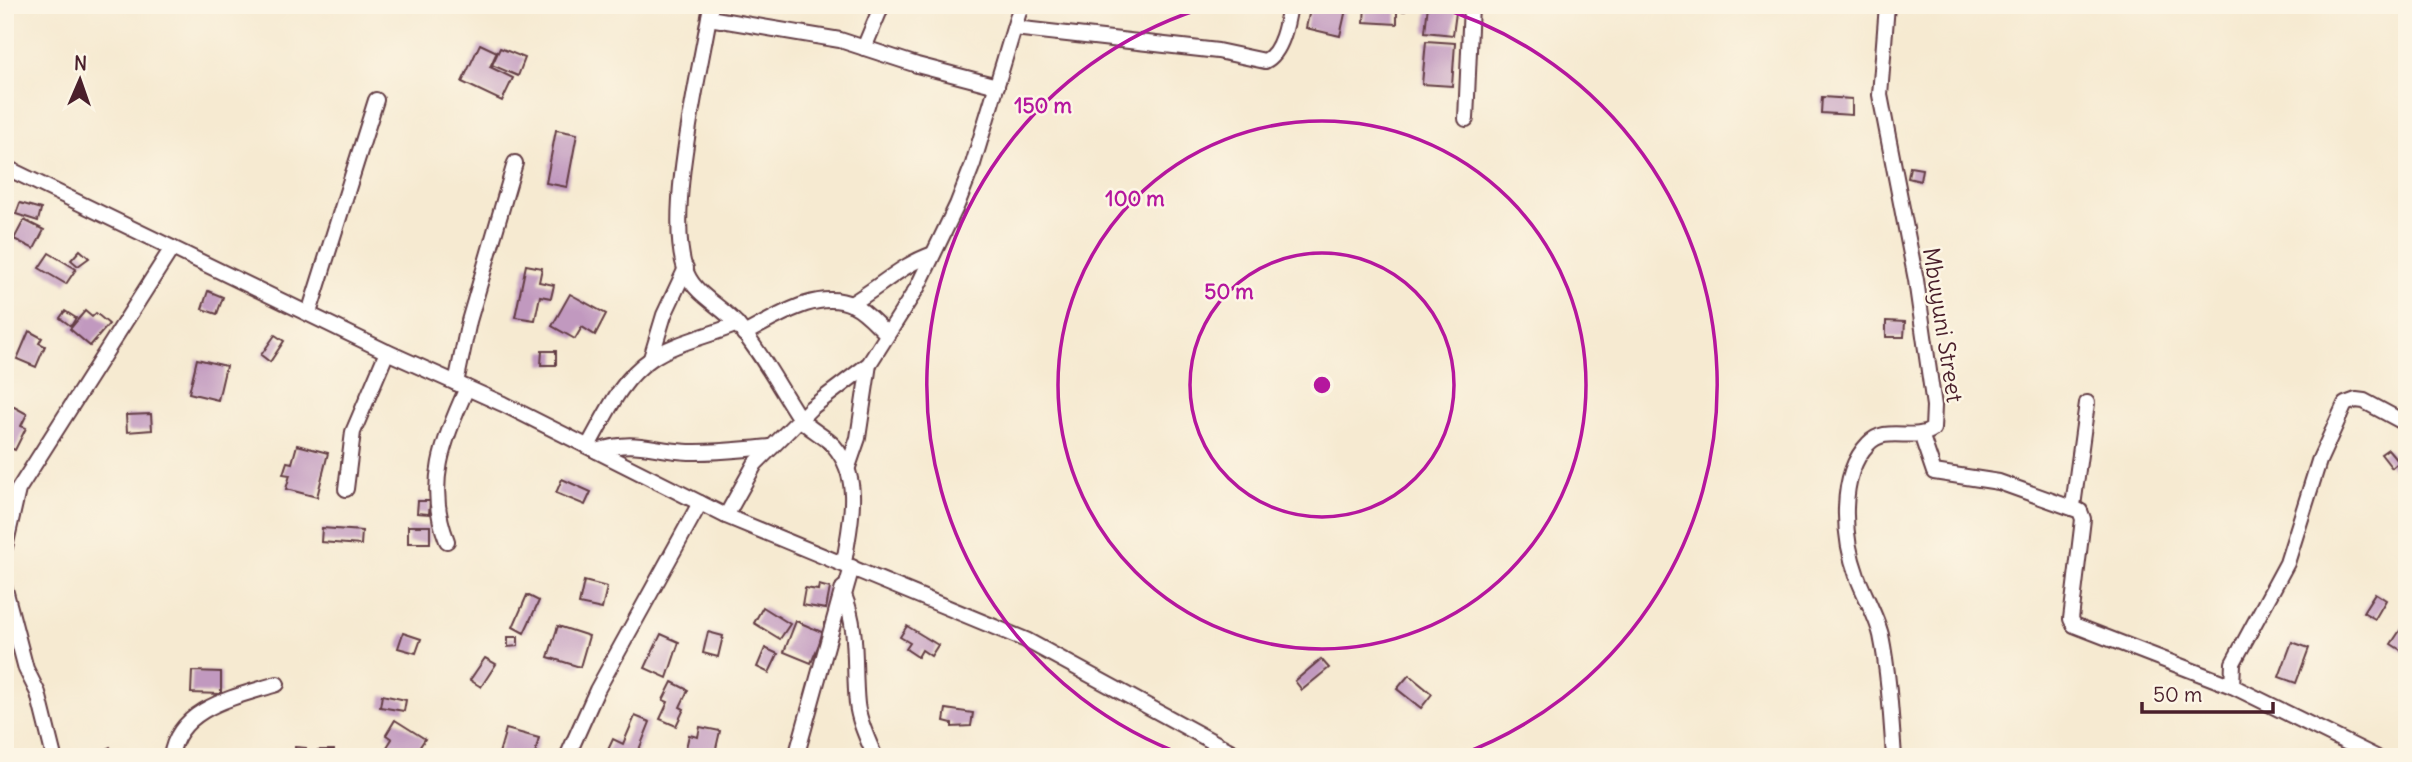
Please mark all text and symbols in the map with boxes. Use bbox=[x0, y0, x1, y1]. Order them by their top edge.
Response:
north arrow bbox=[46, 46, 116, 116]
text: N bbox=[74, 51, 88, 75]
text: 150 m bbox=[1014, 92, 1072, 119]
text: 100 m bbox=[1105, 185, 1165, 212]
street label: Mbuyuni Street bbox=[1917, 245, 1970, 405]
text: 50 m bbox=[1204, 278, 1254, 305]
centre of rings bbox=[1310, 373, 1334, 397]
scale bar bbox=[2142, 671, 2274, 715]
text: 50 m bbox=[2153, 681, 2202, 708]

